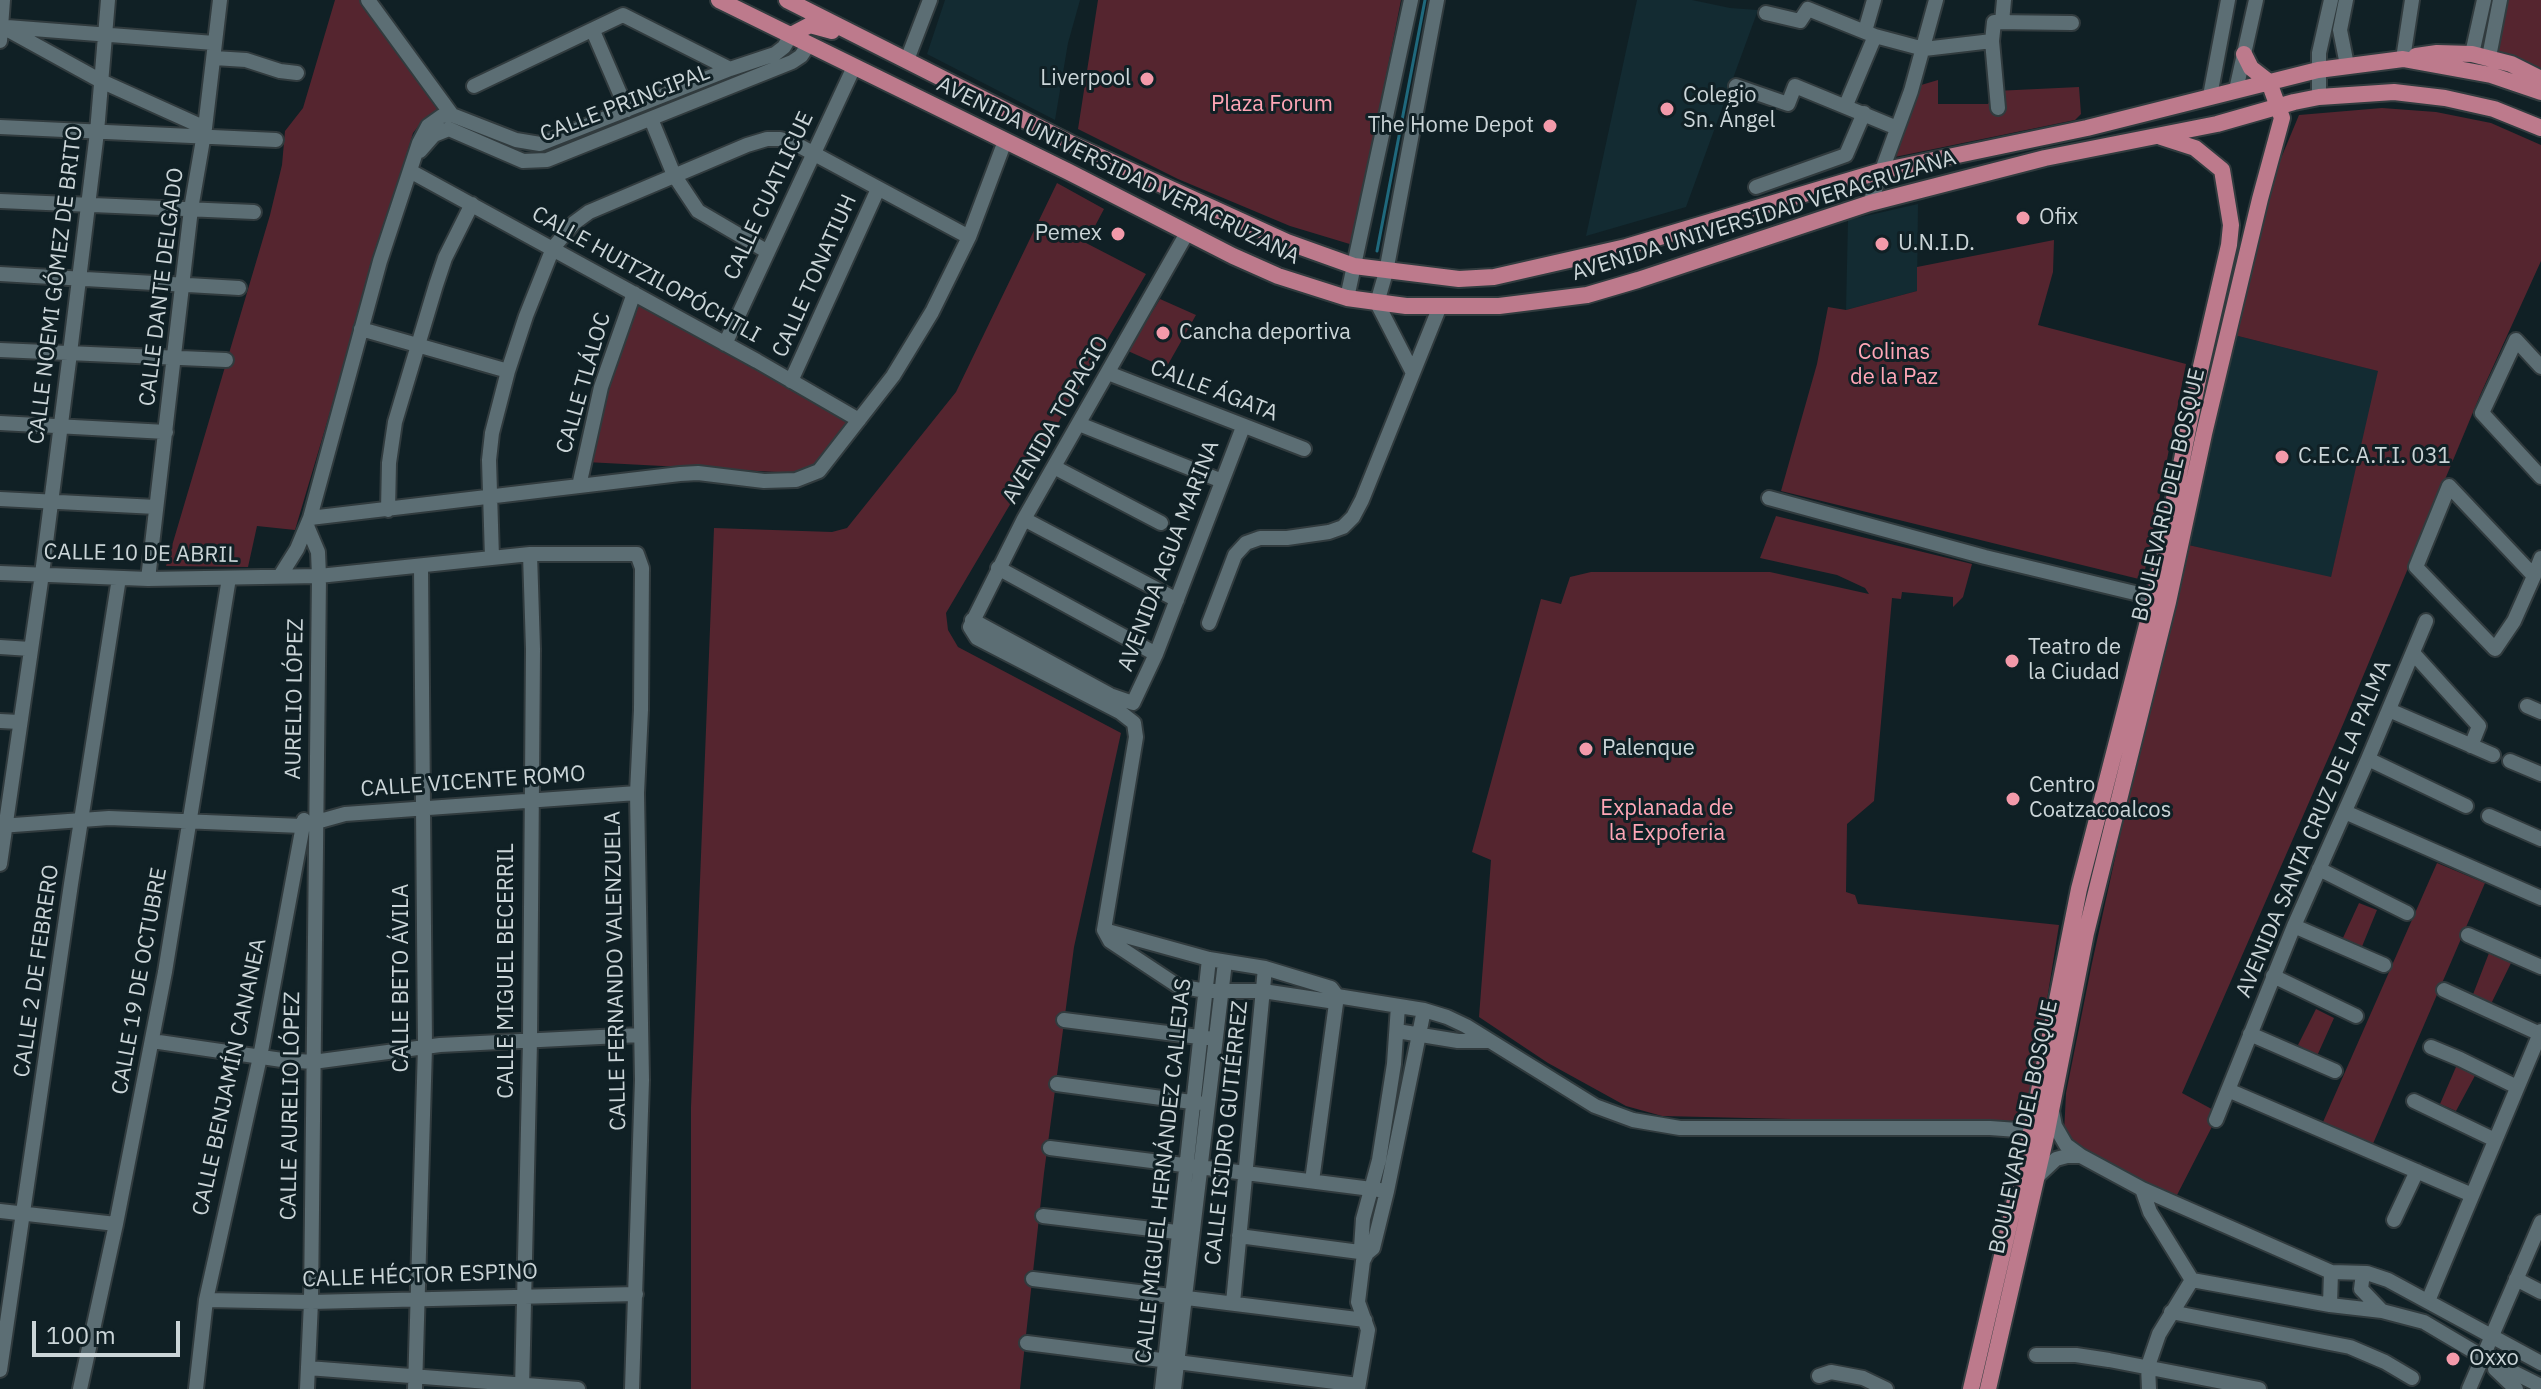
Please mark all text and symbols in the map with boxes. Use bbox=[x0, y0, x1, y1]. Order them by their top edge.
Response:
street label: CALLE PRINCIPAL bbox=[536, 60, 714, 148]
place label: Liverpool bbox=[1040, 66, 1131, 92]
marker: Liverpool bbox=[1138, 70, 1156, 88]
street label: AVENIDA UNIVERSIDAD VERACRUZANA bbox=[932, 71, 1304, 271]
place label: Colegio Sn. Ángel bbox=[1683, 83, 1776, 134]
park label: Plaza Forum bbox=[1211, 92, 1333, 118]
marker: Colegio Sn. Ángel bbox=[1658, 100, 1676, 118]
street label: CALLE CUATLICUE bbox=[718, 108, 820, 284]
place label: The Home Depot bbox=[1368, 113, 1534, 139]
marker: The Home Depot bbox=[1541, 117, 1559, 135]
street label: CALLE NOEMI GÓMEZ DE BRITO bbox=[23, 124, 89, 446]
street label: AVENIDA UNIVERSIDAD VERACRUZANA bbox=[1569, 145, 1959, 287]
street label: CALLE DANTE DELGADO bbox=[134, 166, 190, 408]
street label: CALLE TONATIUH bbox=[767, 190, 863, 362]
street label: CALLE HUITZILOPÓCHTLI bbox=[527, 201, 765, 349]
place label: Ofix bbox=[2039, 205, 2078, 231]
marker: Ofix bbox=[2014, 209, 2032, 227]
place label: Pemex bbox=[1035, 221, 1102, 247]
marker: Pemex bbox=[1109, 225, 1127, 243]
place label: U.N.I.D. bbox=[1898, 231, 1975, 257]
marker: U.N.I.D. bbox=[1873, 235, 1891, 253]
street label: CALLE TLÁLOC bbox=[551, 309, 617, 457]
place label: Cancha deportiva bbox=[1179, 320, 1351, 346]
marker: Cancha deportiva bbox=[1154, 324, 1172, 342]
street label: AVENIDA TOPACIO bbox=[997, 331, 1115, 509]
park label: Colinas de la Paz bbox=[1850, 340, 1938, 392]
street label: CALLE ÁGATA bbox=[1146, 355, 1282, 427]
street label: BOULEVARD DEL BOSQUE bbox=[2127, 366, 2211, 624]
street label: AVENIDA AGUA MARINA bbox=[1113, 437, 1225, 675]
place label: C.E.C.A.T.I. 031 bbox=[2298, 444, 2451, 470]
marker: C.E.C.A.T.I. 031 bbox=[2273, 448, 2291, 466]
street label: CALLE 10 DE ABRIL bbox=[44, 539, 238, 569]
street label: AURELIO LÓPEZ bbox=[280, 618, 310, 780]
place label: Teatro de la Ciudad bbox=[2028, 635, 2121, 686]
marker: Teatro de la Ciudad bbox=[2003, 652, 2021, 670]
street label: AVENIDA SANTA CRUZ DE LA PALMA bbox=[2231, 656, 2397, 1002]
place label: Palenque bbox=[1602, 736, 1695, 762]
marker: Palenque bbox=[1577, 740, 1595, 758]
street label: CALLE VICENTE ROMO bbox=[360, 761, 586, 803]
place label: Centro Coatzacoalcos bbox=[2029, 773, 2171, 824]
marker: Centro Coatzacoalcos bbox=[2004, 790, 2022, 808]
park label: Explanada de la Expoferia bbox=[1600, 796, 1734, 848]
street label: CALLE FERNANDO VALENZUELA bbox=[600, 811, 632, 1131]
street label: CALLE MIGUEL BECERRIL bbox=[494, 843, 520, 1099]
street label: CALLE 2 DE FEBRERO bbox=[9, 863, 65, 1079]
street label: CALLE 19 DE OCTUBRE bbox=[107, 865, 173, 1097]
street label: CALLE BETO ÁVILA bbox=[389, 884, 415, 1072]
street label: CALLE BENJAMÍN CANANEA bbox=[188, 936, 272, 1218]
street label: CALLE MIGUEL HERNÁNDEZ CALLEJAS bbox=[1131, 977, 1197, 1365]
street label: CALLE AURELIO LÓPEZ bbox=[276, 991, 306, 1221]
street label: BOULEVARD DEL BOSQUE bbox=[1984, 998, 2064, 1256]
street label: CALLE ISIDRO GUTIÉRREZ bbox=[1200, 1000, 1254, 1266]
street label: CALLE HÉCTOR ESPINO bbox=[302, 1259, 538, 1293]
scale bar bbox=[36, 1305, 184, 1355]
text: 100 m bbox=[46, 1319, 116, 1351]
place label: Oxxo bbox=[2469, 1346, 2519, 1372]
marker: Oxxo bbox=[2444, 1350, 2462, 1368]

